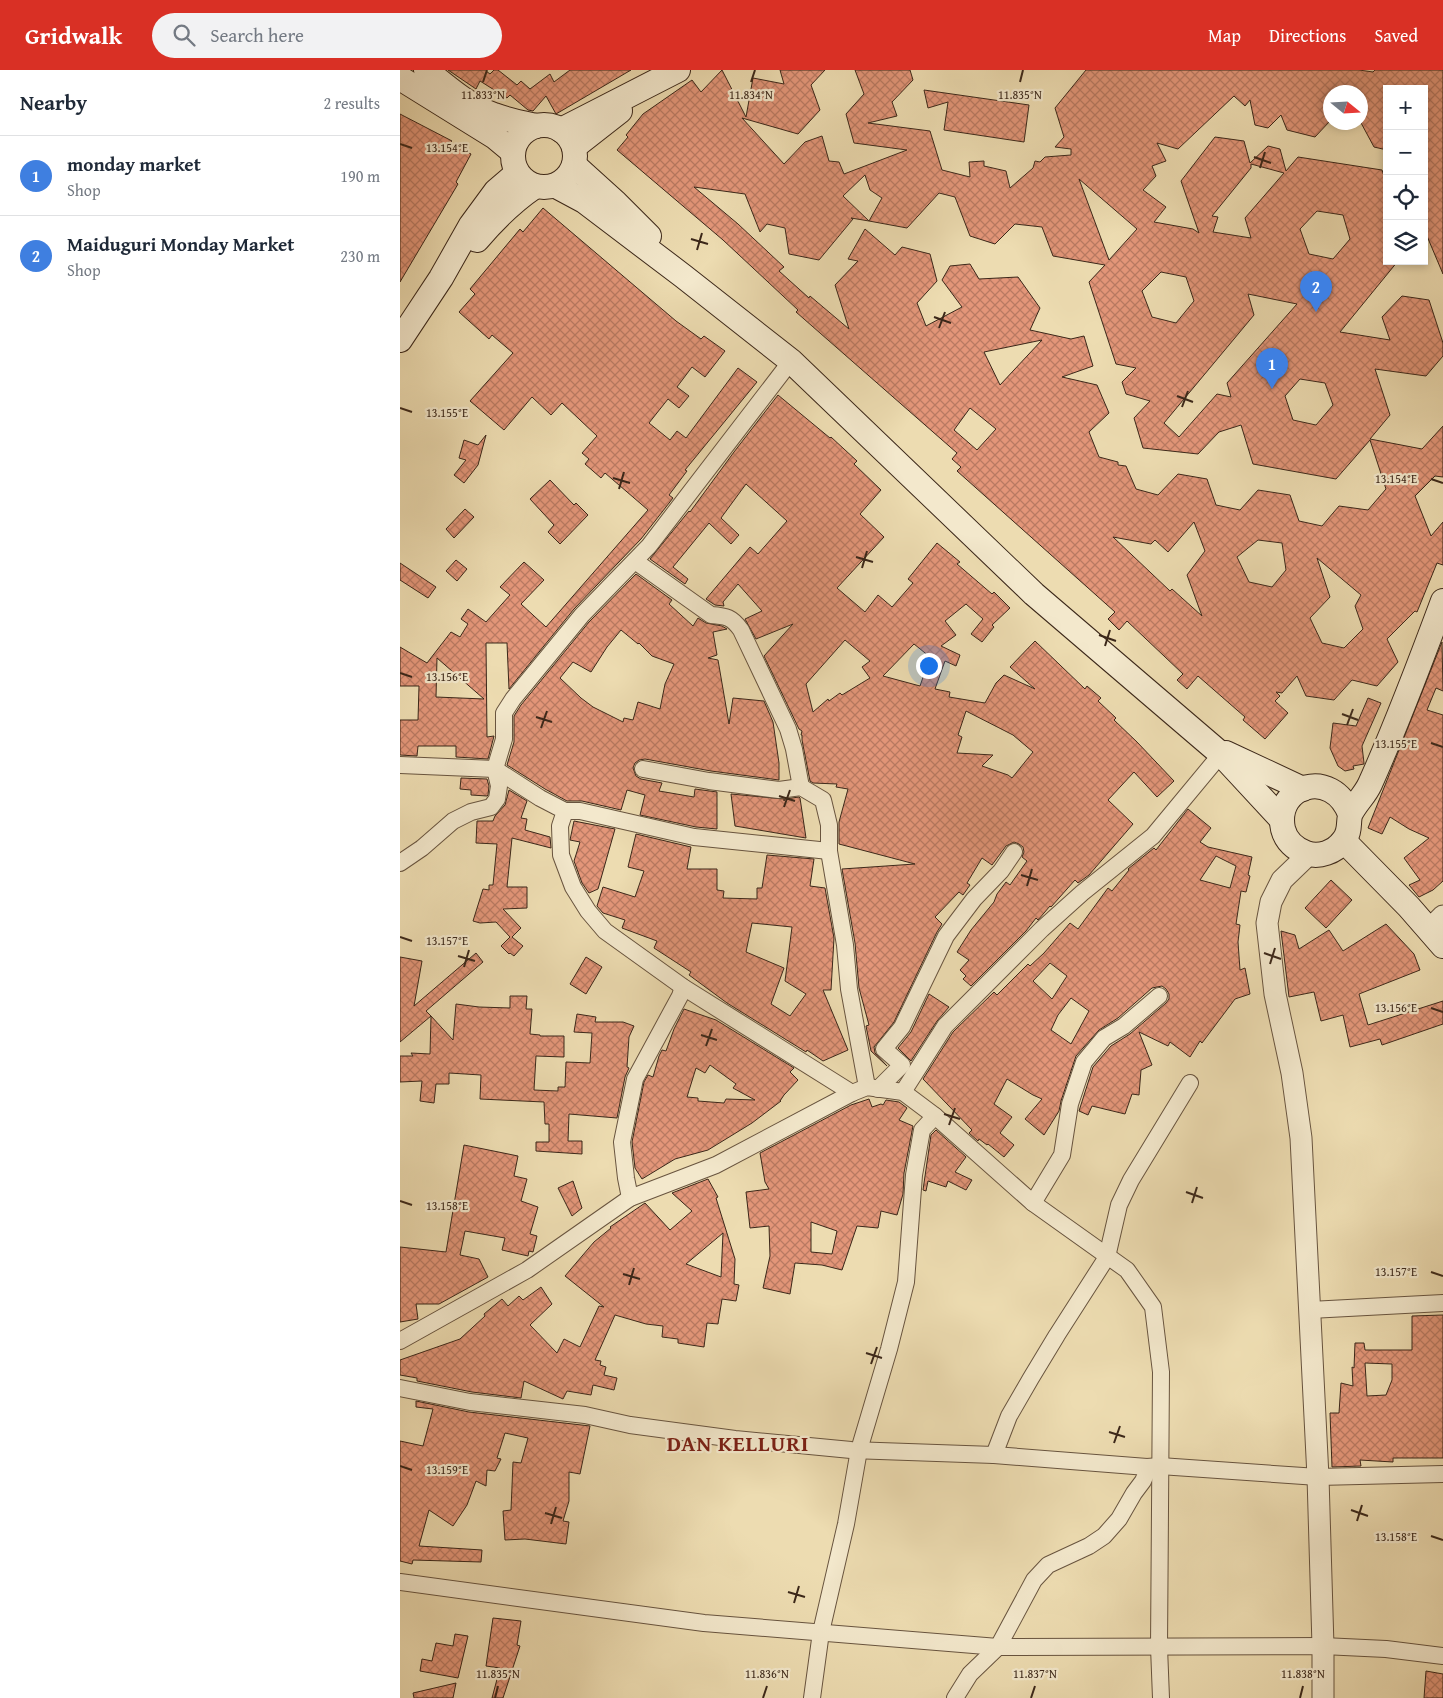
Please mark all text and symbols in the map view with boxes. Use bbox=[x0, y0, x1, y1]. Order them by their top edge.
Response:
search box bbox=[152, 13, 502, 58]
text: Gridwalk bbox=[25, 18, 122, 53]
icon: search bbox=[170, 21, 198, 49]
text: Search here bbox=[210, 21, 304, 49]
text: Map bbox=[1208, 22, 1241, 49]
text: Directions bbox=[1269, 22, 1346, 49]
text: Saved bbox=[1374, 22, 1418, 49]
north arrow bbox=[1323, 85, 1368, 130]
map controls bbox=[1383, 85, 1428, 265]
button: + bbox=[1383, 85, 1428, 130]
text: 11.833°N bbox=[461, 86, 505, 103]
text: 11.834°N bbox=[729, 86, 773, 103]
text: 11.835°N bbox=[998, 86, 1042, 103]
text: Nearby bbox=[20, 87, 87, 118]
text: 2 results bbox=[323, 91, 380, 115]
button: − bbox=[1383, 130, 1428, 175]
text: 13.154°E bbox=[426, 139, 468, 156]
text: monday market bbox=[67, 150, 201, 178]
text: 1 bbox=[32, 164, 40, 188]
text: 190 m bbox=[340, 164, 380, 188]
button: locate bbox=[1383, 175, 1428, 220]
text: Shop bbox=[67, 178, 101, 202]
button: layers bbox=[1383, 220, 1428, 265]
text: Maiduguri Monday Market bbox=[67, 230, 294, 258]
text: 2 bbox=[32, 244, 40, 268]
text: 230 m bbox=[340, 244, 380, 268]
text: Shop bbox=[67, 258, 101, 282]
pin: 2 bbox=[1300, 271, 1332, 312]
pin: 1 bbox=[1256, 348, 1288, 389]
text: 13.155°E bbox=[426, 404, 468, 421]
text: 13.154°E bbox=[1375, 470, 1417, 487]
your location bbox=[916, 653, 942, 679]
text: 13.156°E bbox=[426, 668, 468, 685]
text: 13.155°E bbox=[1375, 735, 1417, 752]
text: 13.157°E bbox=[426, 932, 468, 949]
text: 13.156°E bbox=[1375, 999, 1417, 1016]
text: 13.158°E bbox=[426, 1197, 468, 1214]
text: 13.157°E bbox=[1375, 1263, 1417, 1280]
district label: DAN KELLURI bbox=[667, 1427, 809, 1459]
text: 13.159°E bbox=[426, 1461, 468, 1478]
text: 13.158°E bbox=[1375, 1528, 1417, 1545]
text: 11.835°N bbox=[476, 1665, 520, 1682]
text: 11.836°N bbox=[745, 1665, 789, 1682]
text: 11.837°N bbox=[1013, 1665, 1057, 1682]
text: 11.838°N bbox=[1281, 1665, 1325, 1682]

